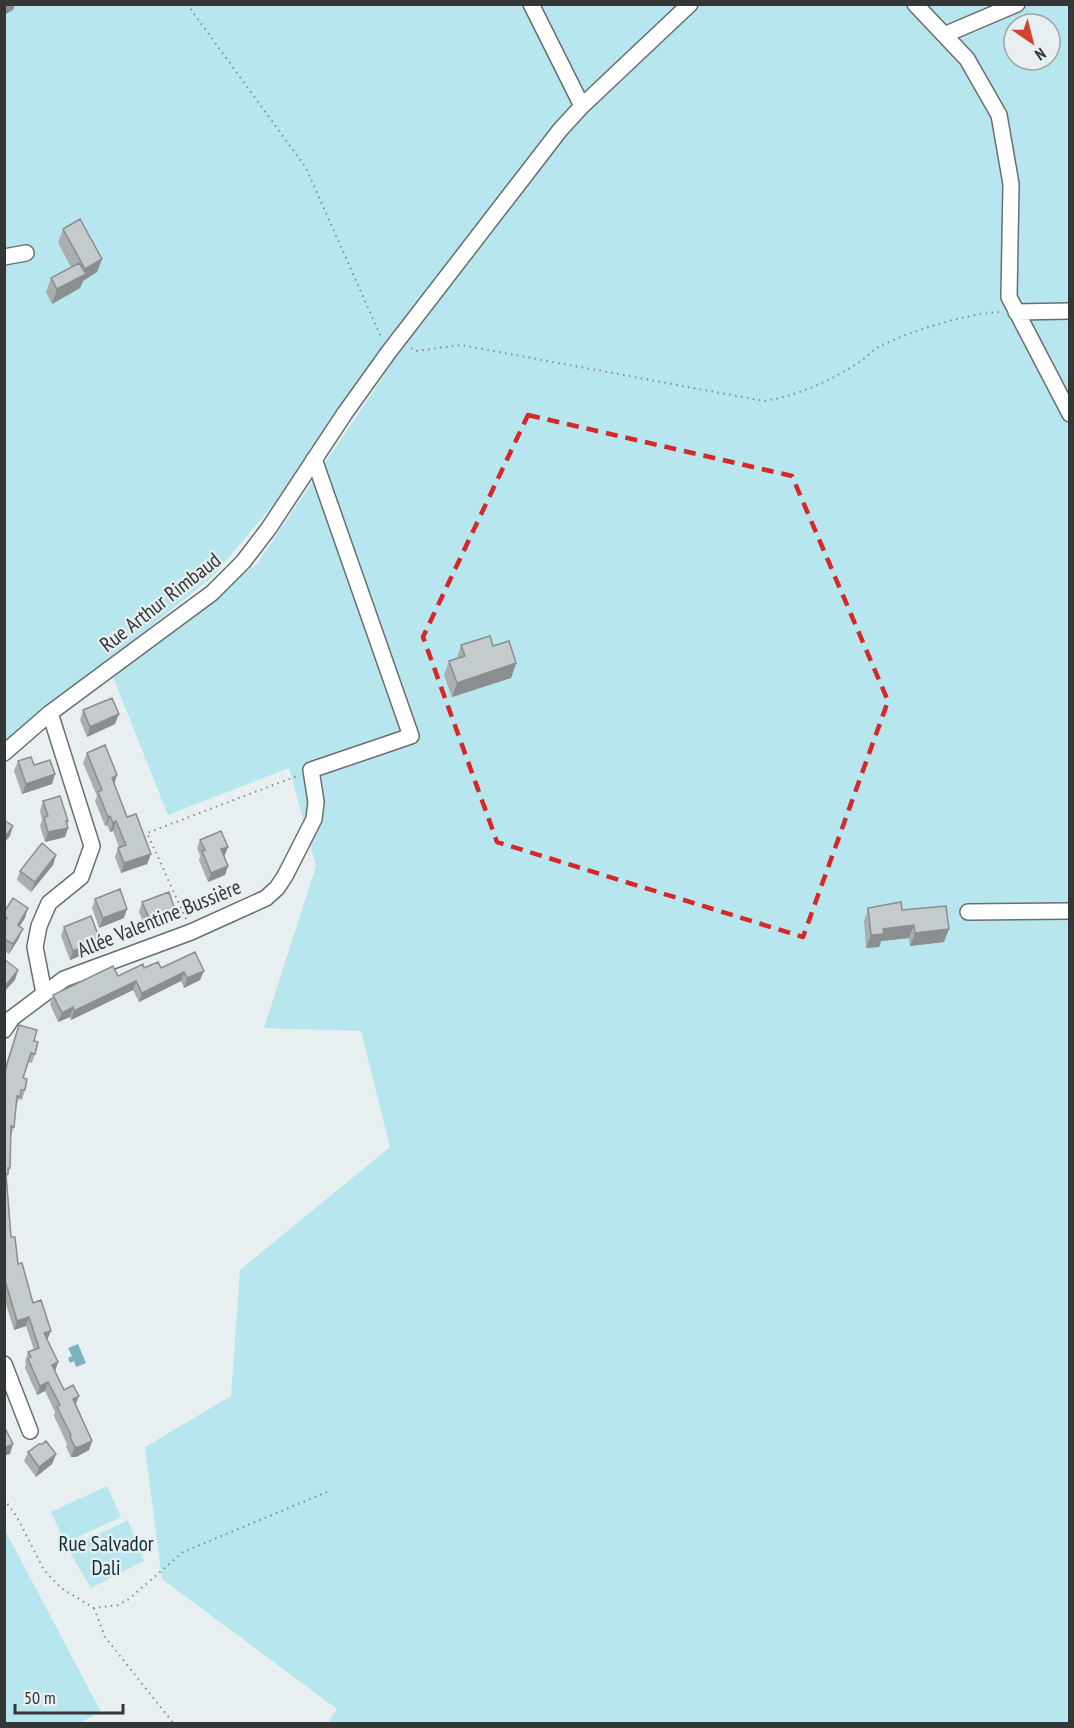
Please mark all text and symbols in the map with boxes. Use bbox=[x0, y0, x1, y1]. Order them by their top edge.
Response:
north arrow bbox=[1002, 12, 1062, 72]
text: N bbox=[1031, 44, 1050, 65]
street label: Rue Arthur Rimbaud bbox=[94, 546, 226, 658]
street label: Allée Valentine Bussière bbox=[73, 873, 245, 963]
park label: Rue Salvador Dali bbox=[58, 1530, 154, 1581]
scale bar bbox=[15, 1677, 123, 1715]
text: 50 m bbox=[24, 1686, 56, 1709]

